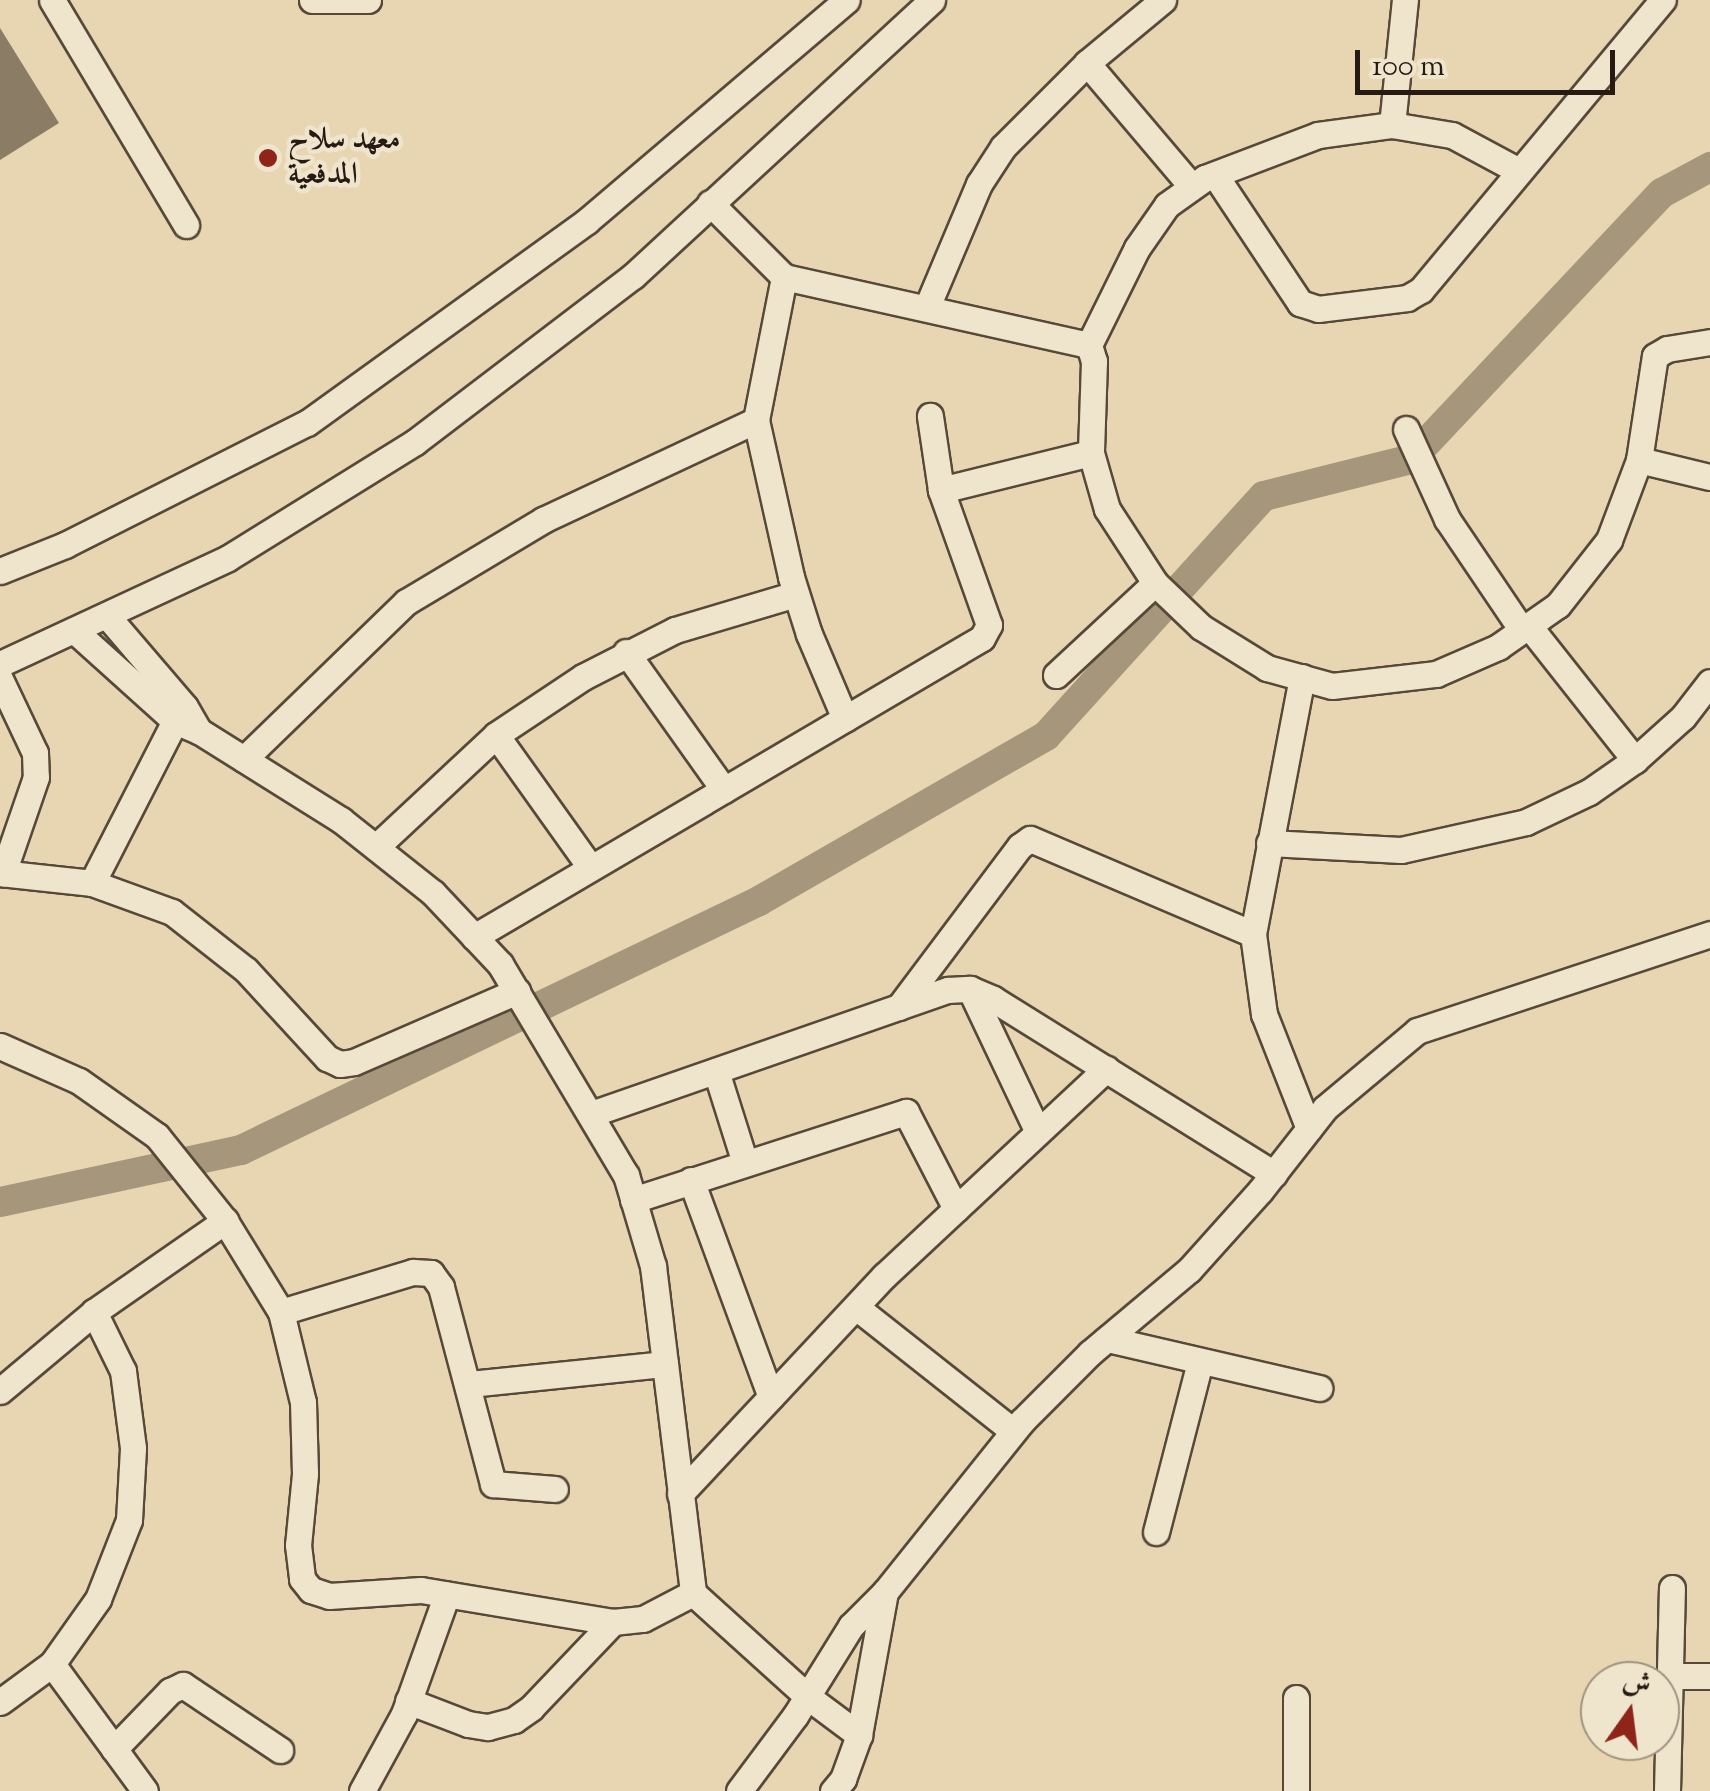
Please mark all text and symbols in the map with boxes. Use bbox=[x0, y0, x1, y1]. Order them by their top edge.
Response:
scale bar bbox=[1360, 30, 1620, 92]
text: 100 m bbox=[1372, 46, 1445, 89]
place label: معهد سلاح المدفعية bbox=[288, 123, 400, 194]
marker: معهد سلاح المدفعية bbox=[257, 147, 279, 169]
north arrow bbox=[1580, 1661, 1680, 1761]
text: ش bbox=[1618, 1661, 1655, 1707]

